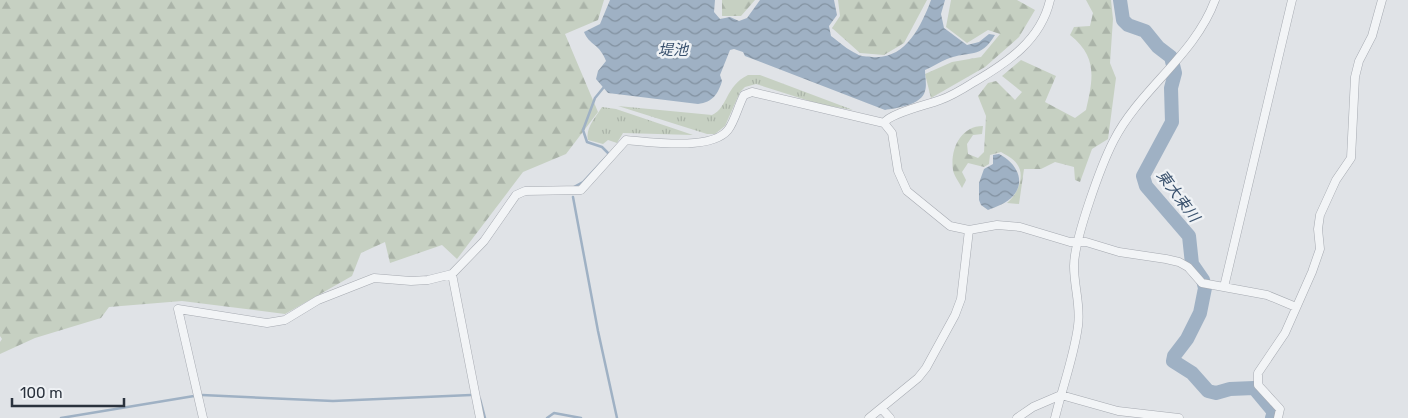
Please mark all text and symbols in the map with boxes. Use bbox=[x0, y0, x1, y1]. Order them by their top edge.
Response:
water label: 堤池 bbox=[658, 41, 690, 59]
water label: 東大束川 bbox=[1153, 167, 1204, 227]
scale bar bbox=[12, 376, 125, 408]
text: 100 m bbox=[20, 384, 62, 402]

